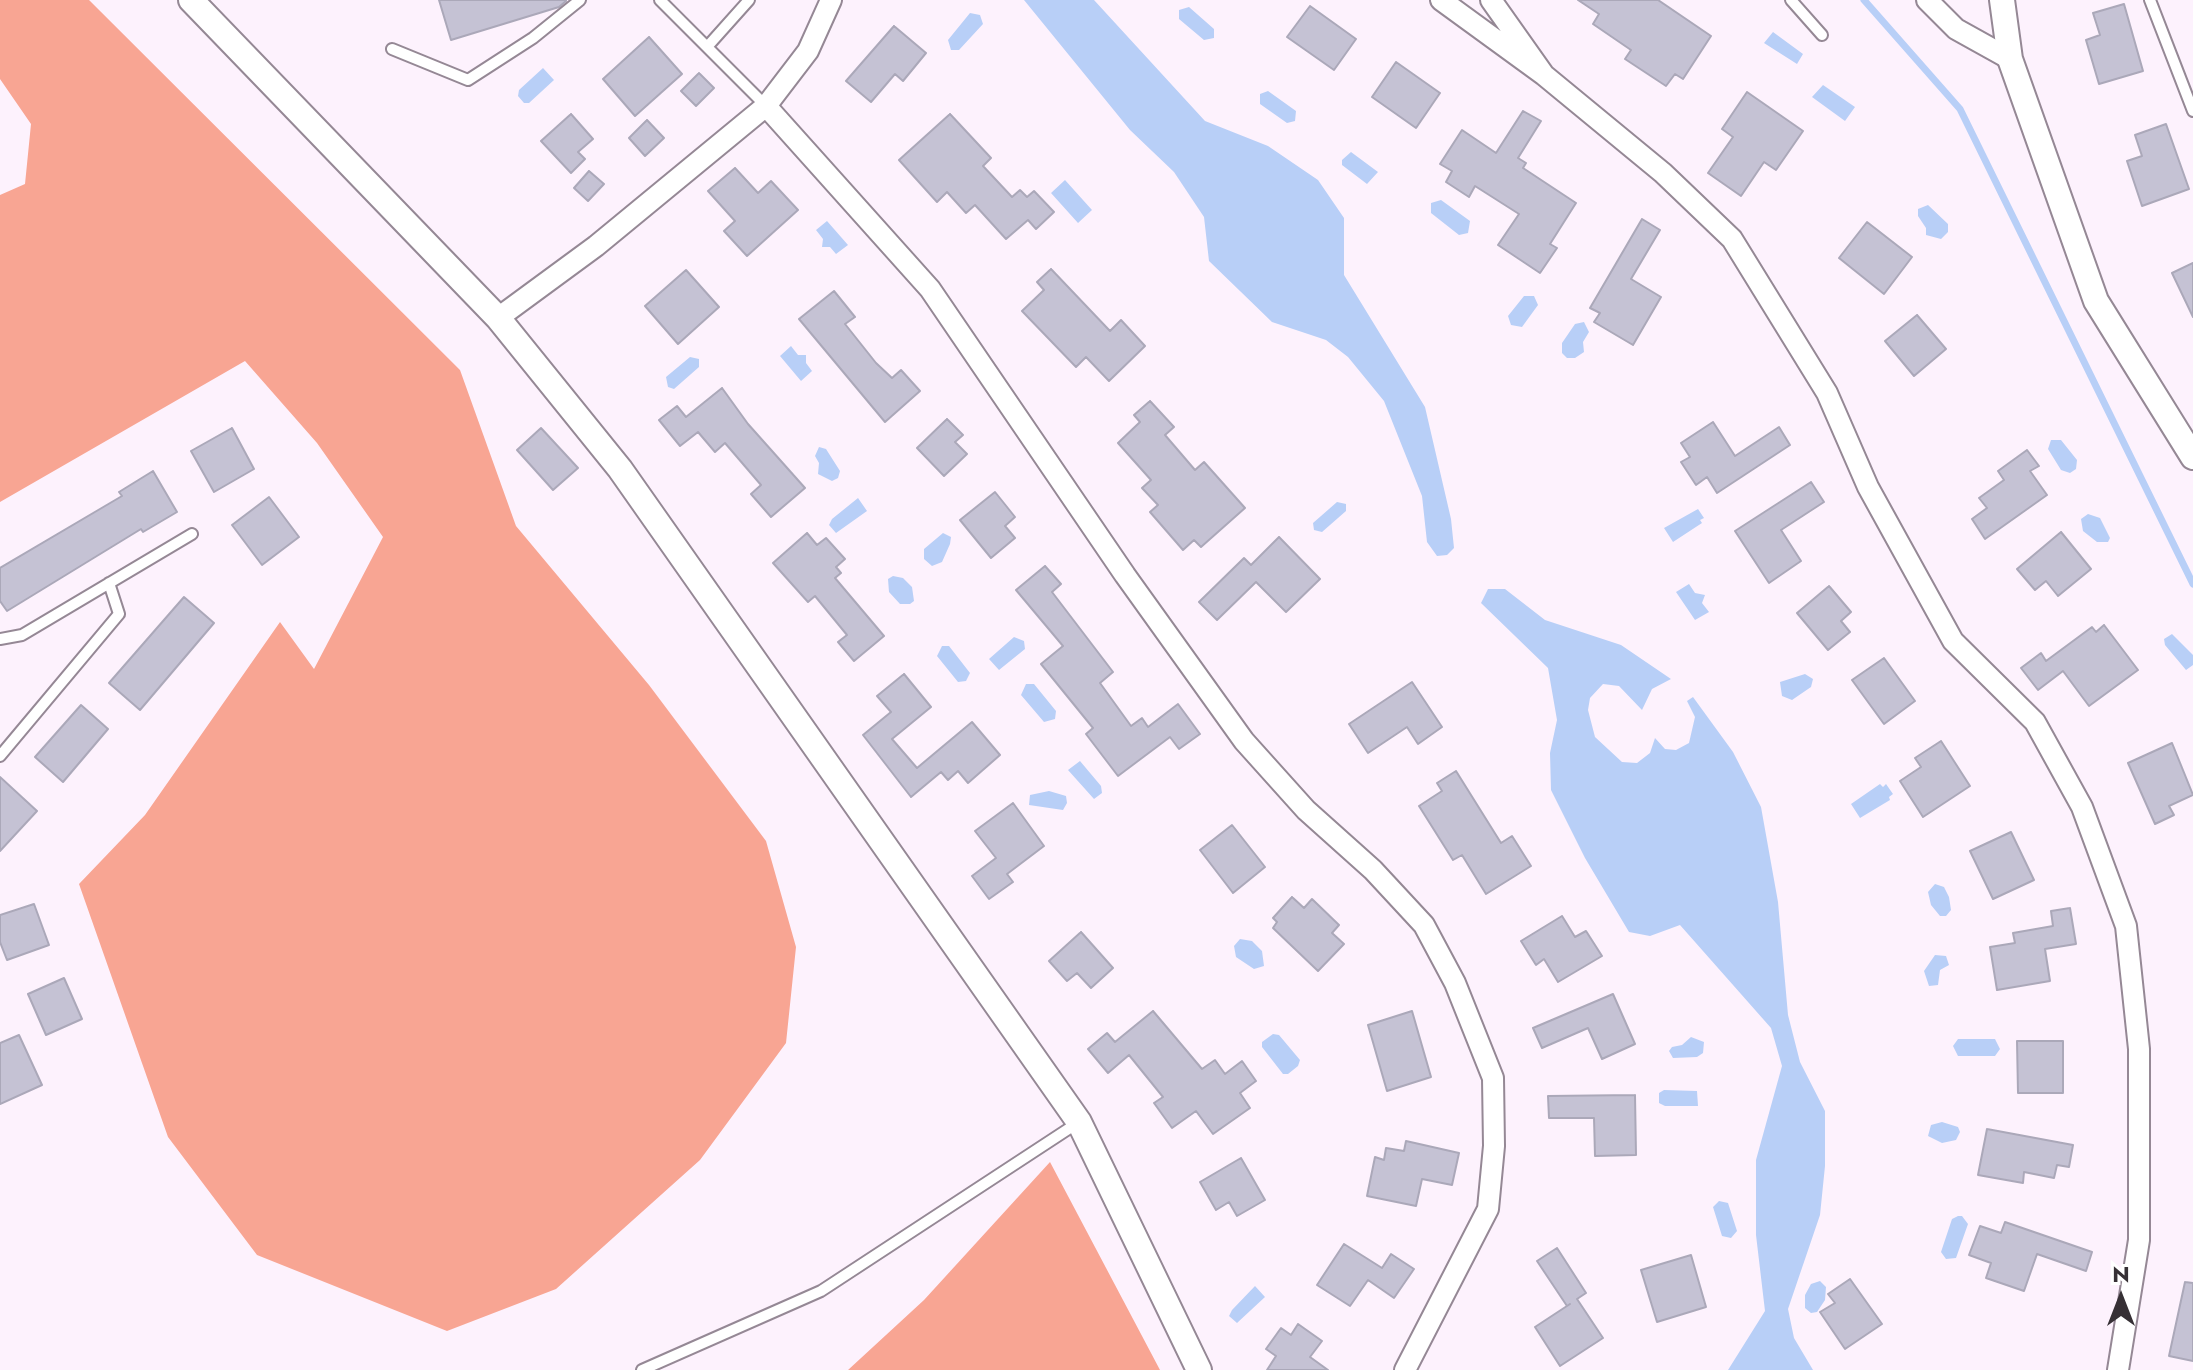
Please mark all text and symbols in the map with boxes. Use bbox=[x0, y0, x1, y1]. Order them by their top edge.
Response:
north arrow bbox=[2081, 1258, 2161, 1338]
text: N bbox=[2112, 1258, 2130, 1290]

